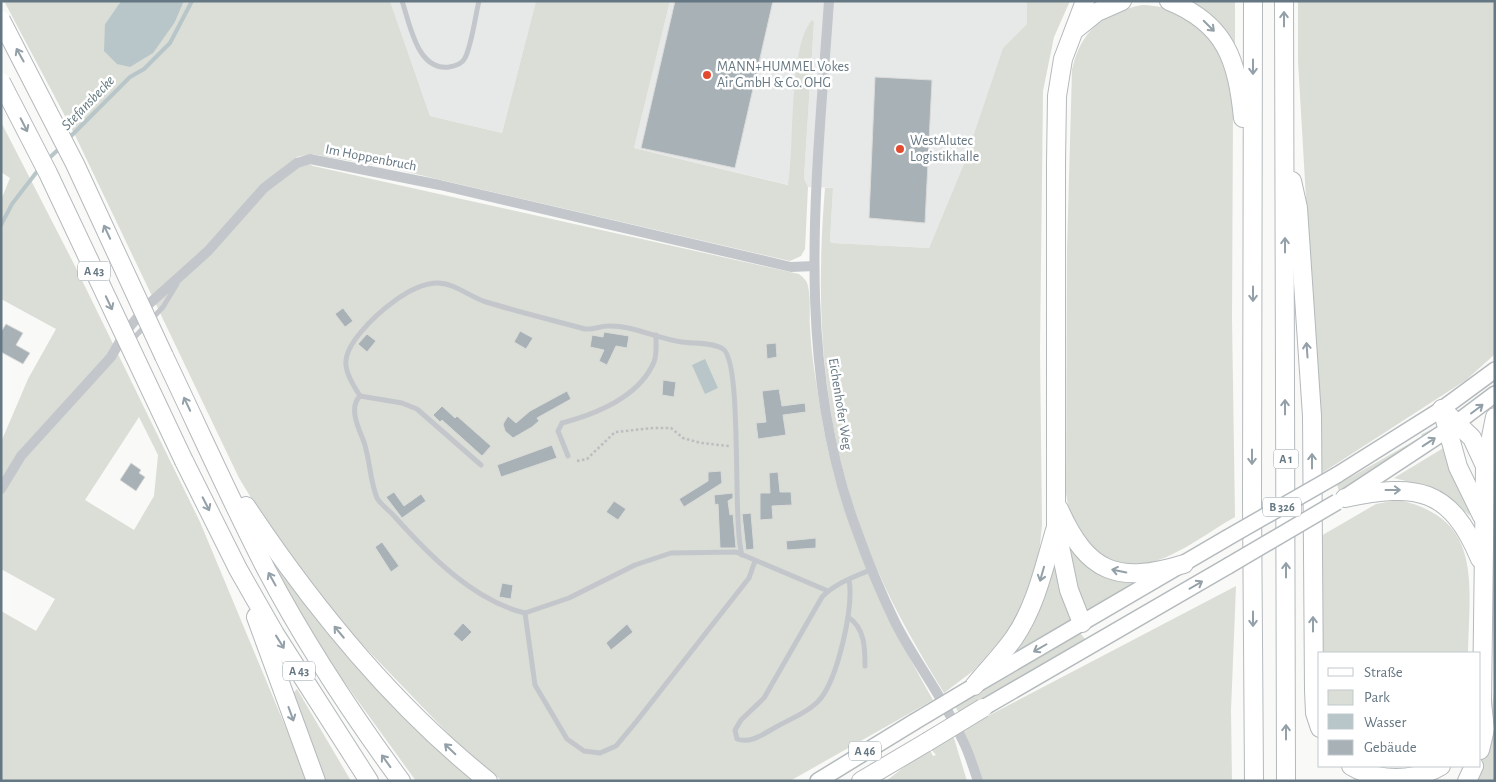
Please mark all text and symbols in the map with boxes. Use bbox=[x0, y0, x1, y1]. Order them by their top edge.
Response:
one-way arrow bbox=[1279, 11, 1289, 27]
one-way arrow bbox=[1203, 20, 1215, 32]
one-way arrow bbox=[15, 47, 25, 62]
one-way arrow bbox=[1248, 59, 1258, 75]
place label: MANN+HUMMEL Vokes Air GmbH & Co. OHG bbox=[717, 60, 849, 90]
marker: MANN+HUMMEL Vokes Air GmbH & Co. OHG bbox=[701, 69, 713, 81]
water label: Stefansbecke bbox=[59, 73, 118, 133]
one-way arrow bbox=[19, 118, 29, 133]
place label: WestAlutec Logistikhalle bbox=[910, 134, 979, 164]
street label: Im Hoppenbruch bbox=[324, 142, 418, 174]
marker: WestAlutec Logistikhalle bbox=[894, 143, 906, 155]
one-way arrow bbox=[101, 225, 111, 240]
one-way arrow bbox=[1280, 237, 1289, 253]
road number: A 43 bbox=[78, 262, 110, 280]
one-way arrow bbox=[1248, 286, 1257, 302]
one-way arrow bbox=[105, 295, 114, 310]
one-way arrow bbox=[1302, 342, 1311, 358]
street label: Eichenhofer Weg bbox=[826, 357, 854, 451]
one-way arrow bbox=[182, 397, 191, 412]
one-way arrow bbox=[1280, 399, 1290, 416]
one-way arrow bbox=[1470, 403, 1483, 414]
one-way arrow bbox=[1422, 437, 1436, 447]
one-way arrow bbox=[1247, 448, 1257, 464]
road number: A 1 bbox=[1274, 449, 1298, 468]
one-way arrow bbox=[1307, 454, 1317, 470]
one-way arrow bbox=[1384, 485, 1400, 495]
one-way arrow bbox=[202, 496, 211, 511]
road number: B 326 bbox=[1263, 498, 1301, 516]
one-way arrow bbox=[1281, 562, 1291, 578]
one-way arrow bbox=[1037, 566, 1047, 582]
one-way arrow bbox=[1112, 566, 1128, 575]
one-way arrow bbox=[267, 573, 277, 587]
one-way arrow bbox=[1188, 579, 1202, 589]
one-way arrow bbox=[1248, 611, 1258, 627]
one-way arrow bbox=[1309, 616, 1318, 632]
one-way arrow bbox=[333, 625, 344, 638]
one-way arrow bbox=[276, 634, 286, 648]
one-way arrow bbox=[1034, 643, 1048, 653]
legend bbox=[1318, 652, 1481, 767]
road number: A 43 bbox=[283, 661, 315, 680]
text: Straße bbox=[1364, 665, 1403, 680]
text: Park bbox=[1364, 690, 1390, 705]
one-way arrow bbox=[287, 706, 296, 721]
text: Wasser bbox=[1364, 715, 1407, 730]
one-way arrow bbox=[1281, 724, 1291, 740]
text: Gebäude bbox=[1364, 740, 1417, 755]
road number: A 46 bbox=[849, 741, 881, 760]
one-way arrow bbox=[444, 743, 457, 755]
one-way arrow bbox=[381, 754, 391, 768]

